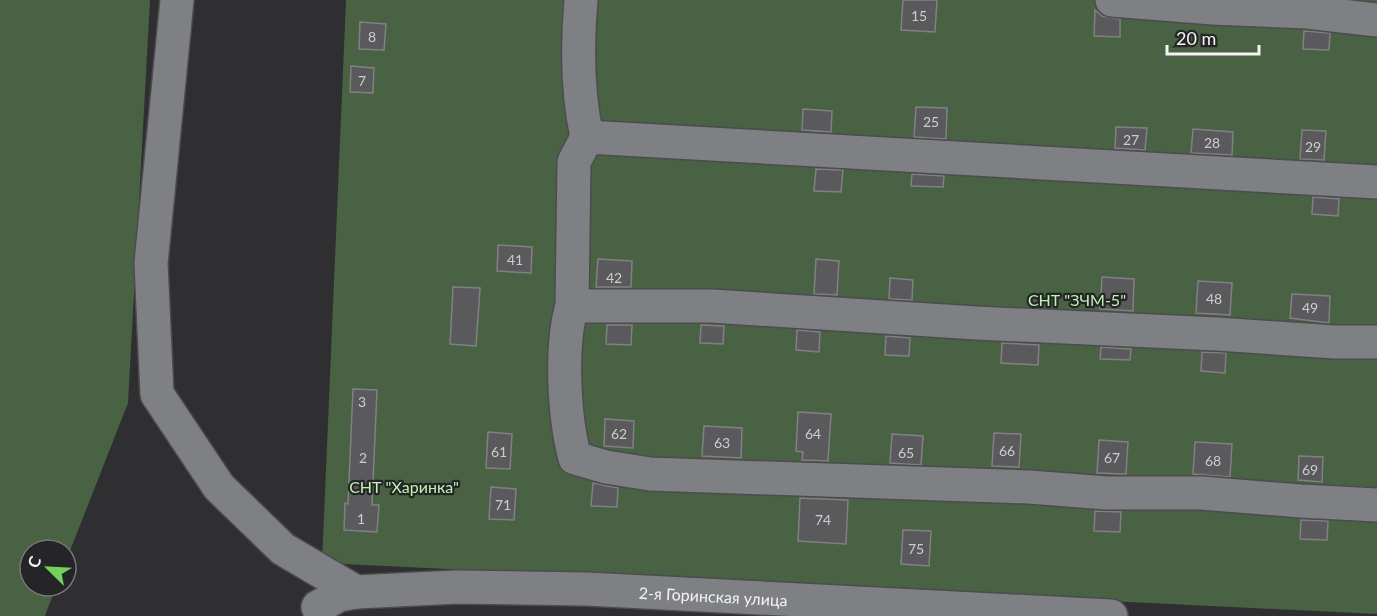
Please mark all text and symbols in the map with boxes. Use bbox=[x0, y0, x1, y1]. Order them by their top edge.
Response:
house number: 15 bbox=[911, 7, 927, 24]
scale bar bbox=[1167, 18, 1258, 56]
text: 20 m bbox=[1176, 27, 1216, 49]
house number: 8 bbox=[368, 28, 376, 45]
house number: 7 bbox=[358, 72, 366, 89]
house number: 25 bbox=[923, 113, 939, 130]
house number: 27 bbox=[1123, 131, 1139, 148]
house number: 28 bbox=[1204, 134, 1220, 151]
house number: 29 bbox=[1305, 138, 1321, 155]
house number: 41 bbox=[507, 251, 523, 268]
house number: 42 bbox=[606, 269, 622, 286]
park label: СНТ "ЗЧМ-5" bbox=[1028, 290, 1126, 309]
house number: 48 bbox=[1206, 290, 1222, 307]
house number: 49 bbox=[1302, 299, 1318, 316]
house number: 3 bbox=[358, 393, 366, 410]
house number: 62 bbox=[611, 425, 627, 442]
house number: 64 bbox=[805, 425, 821, 442]
house number: 63 bbox=[714, 434, 730, 451]
house number: 66 bbox=[999, 442, 1015, 459]
house number: 61 bbox=[491, 443, 507, 460]
house number: 65 bbox=[898, 444, 914, 461]
house number: 2 bbox=[359, 449, 367, 466]
house number: 67 bbox=[1104, 449, 1120, 466]
house number: 68 bbox=[1205, 452, 1221, 469]
house number: 69 bbox=[1302, 461, 1318, 478]
park label: СНТ "Харинка" bbox=[349, 477, 459, 496]
house number: 71 bbox=[495, 496, 511, 513]
house number: 1 bbox=[357, 510, 365, 527]
house number: 74 bbox=[815, 511, 831, 528]
north arrow bbox=[18, 538, 78, 598]
house number: 75 bbox=[908, 540, 924, 557]
text: С bbox=[23, 553, 45, 570]
street label: 2-я Горинская улица bbox=[638, 582, 788, 609]

